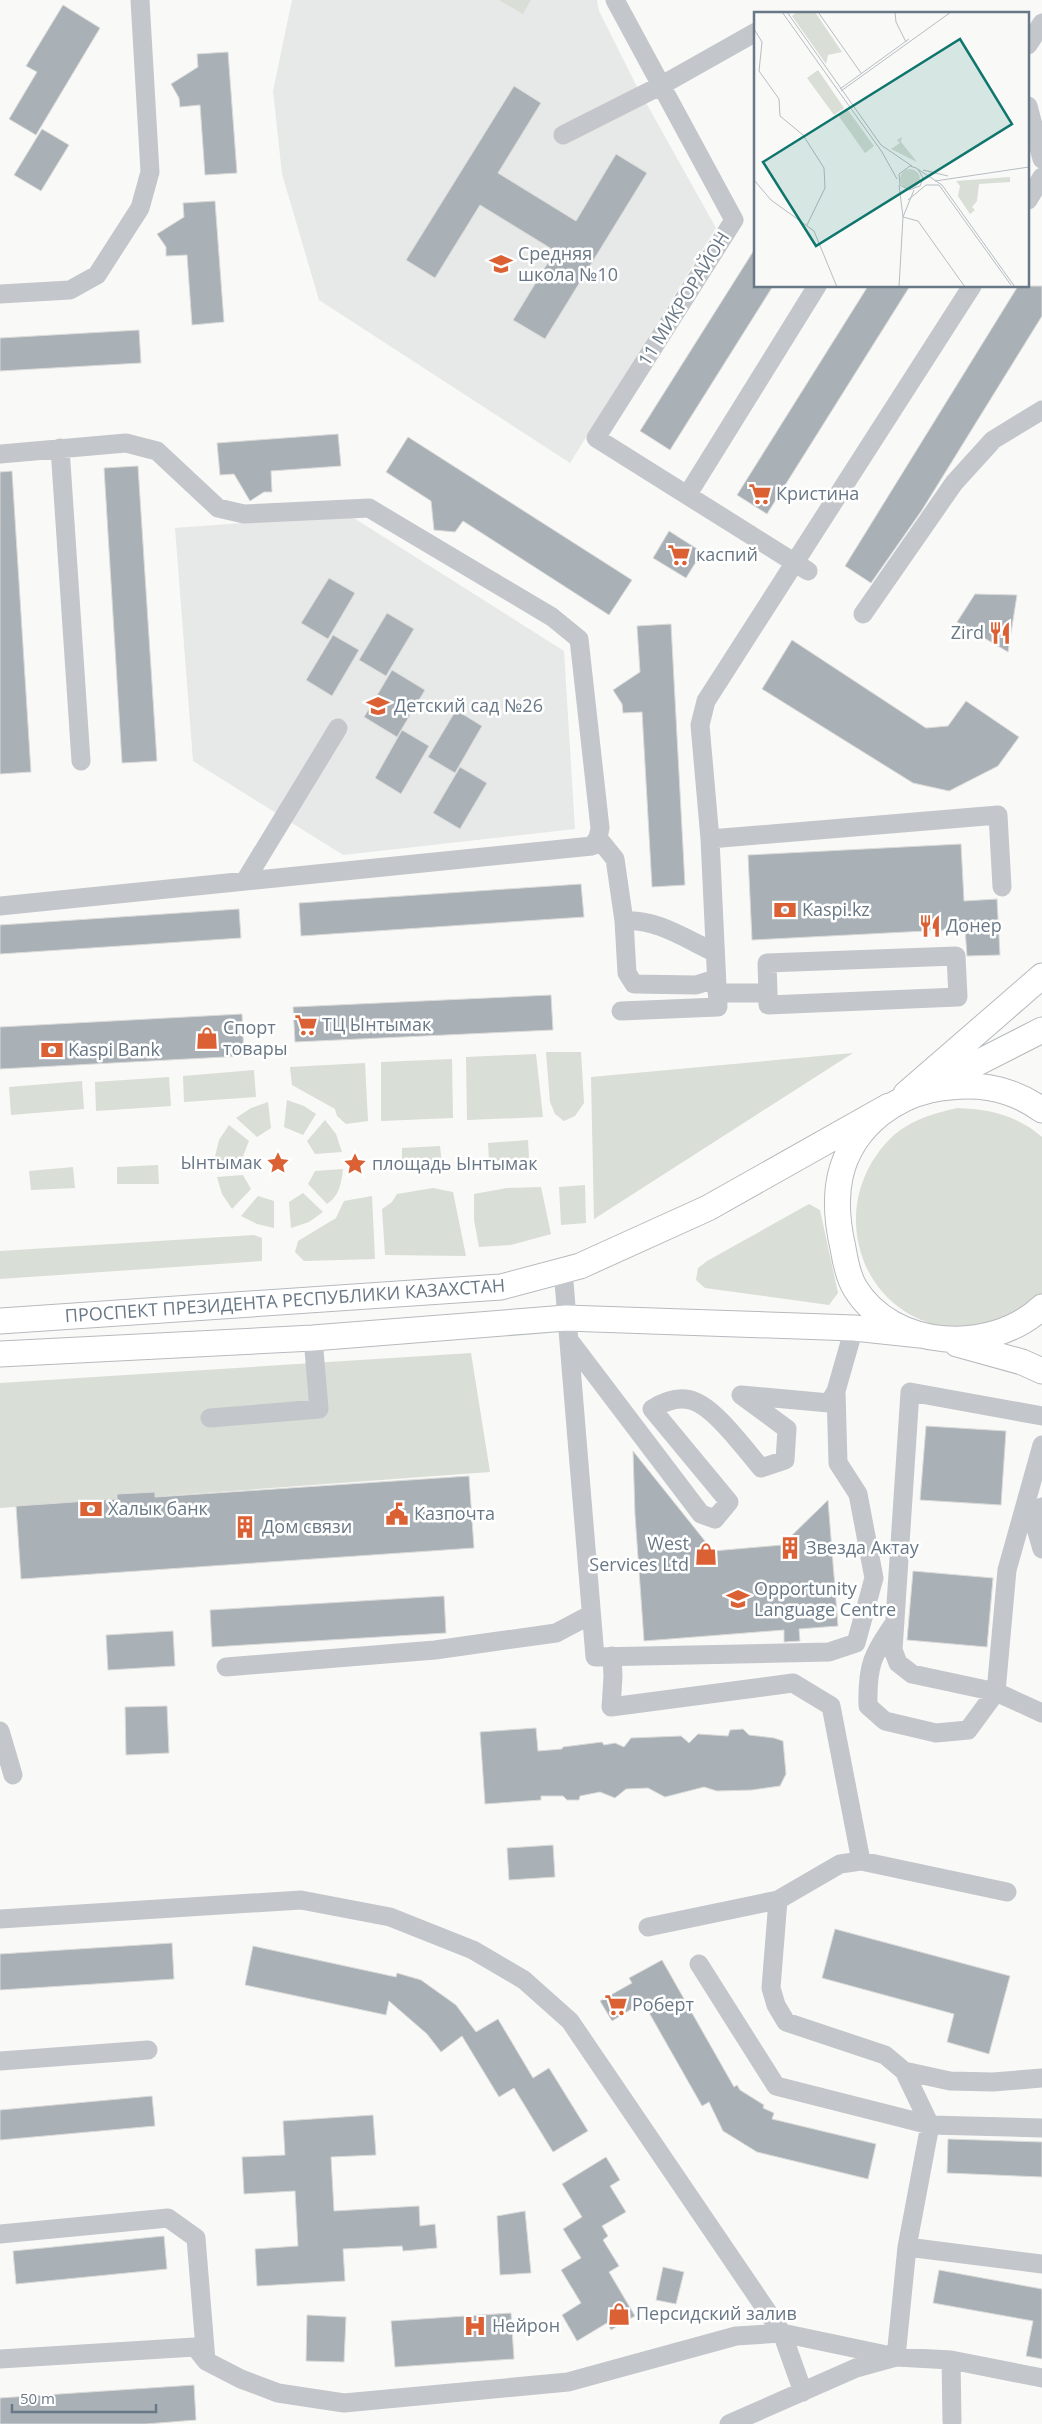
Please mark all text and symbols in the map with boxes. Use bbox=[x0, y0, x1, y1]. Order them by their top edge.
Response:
inset map bbox=[754, 12, 1030, 288]
street label: 11 МИКРОРАЙОН bbox=[632, 227, 734, 370]
place label: Средняя школа №10 bbox=[518, 241, 618, 286]
school or university icon: Средняя школа №10 bbox=[488, 251, 514, 277]
supermarket icon: Кристина bbox=[747, 481, 773, 507]
place label: Кристина bbox=[776, 481, 859, 505]
supermarket icon: каспий bbox=[666, 542, 692, 568]
place label: каспий bbox=[696, 542, 758, 566]
place label: Zird bbox=[951, 620, 984, 644]
restaurant icon: Zird bbox=[987, 620, 1013, 646]
school or university icon: Детский сад №26 bbox=[365, 693, 391, 719]
place label: Детский сад №26 bbox=[394, 693, 543, 717]
bank icon: Kaspi.kz bbox=[772, 897, 798, 923]
place label: Kaspi.kz bbox=[802, 897, 870, 921]
restaurant icon: Донер bbox=[917, 913, 943, 939]
place label: Донер bbox=[946, 913, 1002, 937]
supermarket icon: ТЦ Ынтымак bbox=[293, 1012, 319, 1038]
place label: ТЦ Ынтымак bbox=[322, 1012, 432, 1036]
place label: Спорт товары bbox=[223, 1015, 287, 1060]
shop icon: Спорт товары bbox=[194, 1025, 220, 1051]
bank icon: Kaspi Bank bbox=[39, 1037, 65, 1063]
place label: Kaspi Bank bbox=[68, 1037, 161, 1061]
place label: Ынтымак bbox=[181, 1150, 263, 1174]
place icon: Ынтымак bbox=[265, 1150, 291, 1176]
place icon: площадь Ынтымак bbox=[342, 1151, 368, 1177]
place label: площадь Ынтымак bbox=[372, 1151, 538, 1175]
street label: ПРОСПЕКТ ПРЕЗИДЕНТА РЕСПУБЛИКИ КАЗАХСТАН bbox=[64, 1273, 506, 1327]
bank icon: Халык банк bbox=[78, 1496, 104, 1522]
place label: Халык банк bbox=[108, 1496, 209, 1520]
public building icon: Казпочта bbox=[384, 1501, 410, 1527]
place label: Казпочта bbox=[414, 1501, 495, 1525]
building icon: Дом связи bbox=[232, 1514, 258, 1540]
place label: Дом связи bbox=[262, 1514, 352, 1538]
place label: West Services Ltd bbox=[589, 1531, 689, 1576]
building icon: Звезда Актау bbox=[777, 1535, 803, 1561]
place label: Звезда Актау bbox=[806, 1535, 920, 1559]
shop icon: West Services Ltd bbox=[693, 1541, 719, 1567]
place label: Opportunity Language Centre bbox=[754, 1576, 896, 1621]
school or university icon: Opportunity Language Centre bbox=[725, 1586, 751, 1612]
supermarket icon: Роберт bbox=[603, 1992, 629, 2018]
place label: Роберт bbox=[632, 1992, 694, 2016]
shop icon: Персидский залив bbox=[606, 2301, 632, 2327]
place label: Персидский залив bbox=[636, 2301, 797, 2325]
hospital icon: Нейрон bbox=[462, 2313, 488, 2339]
place label: Нейрон bbox=[492, 2313, 560, 2337]
scale bar bbox=[12, 2382, 156, 2414]
text: 50 m bbox=[20, 2388, 55, 2408]

